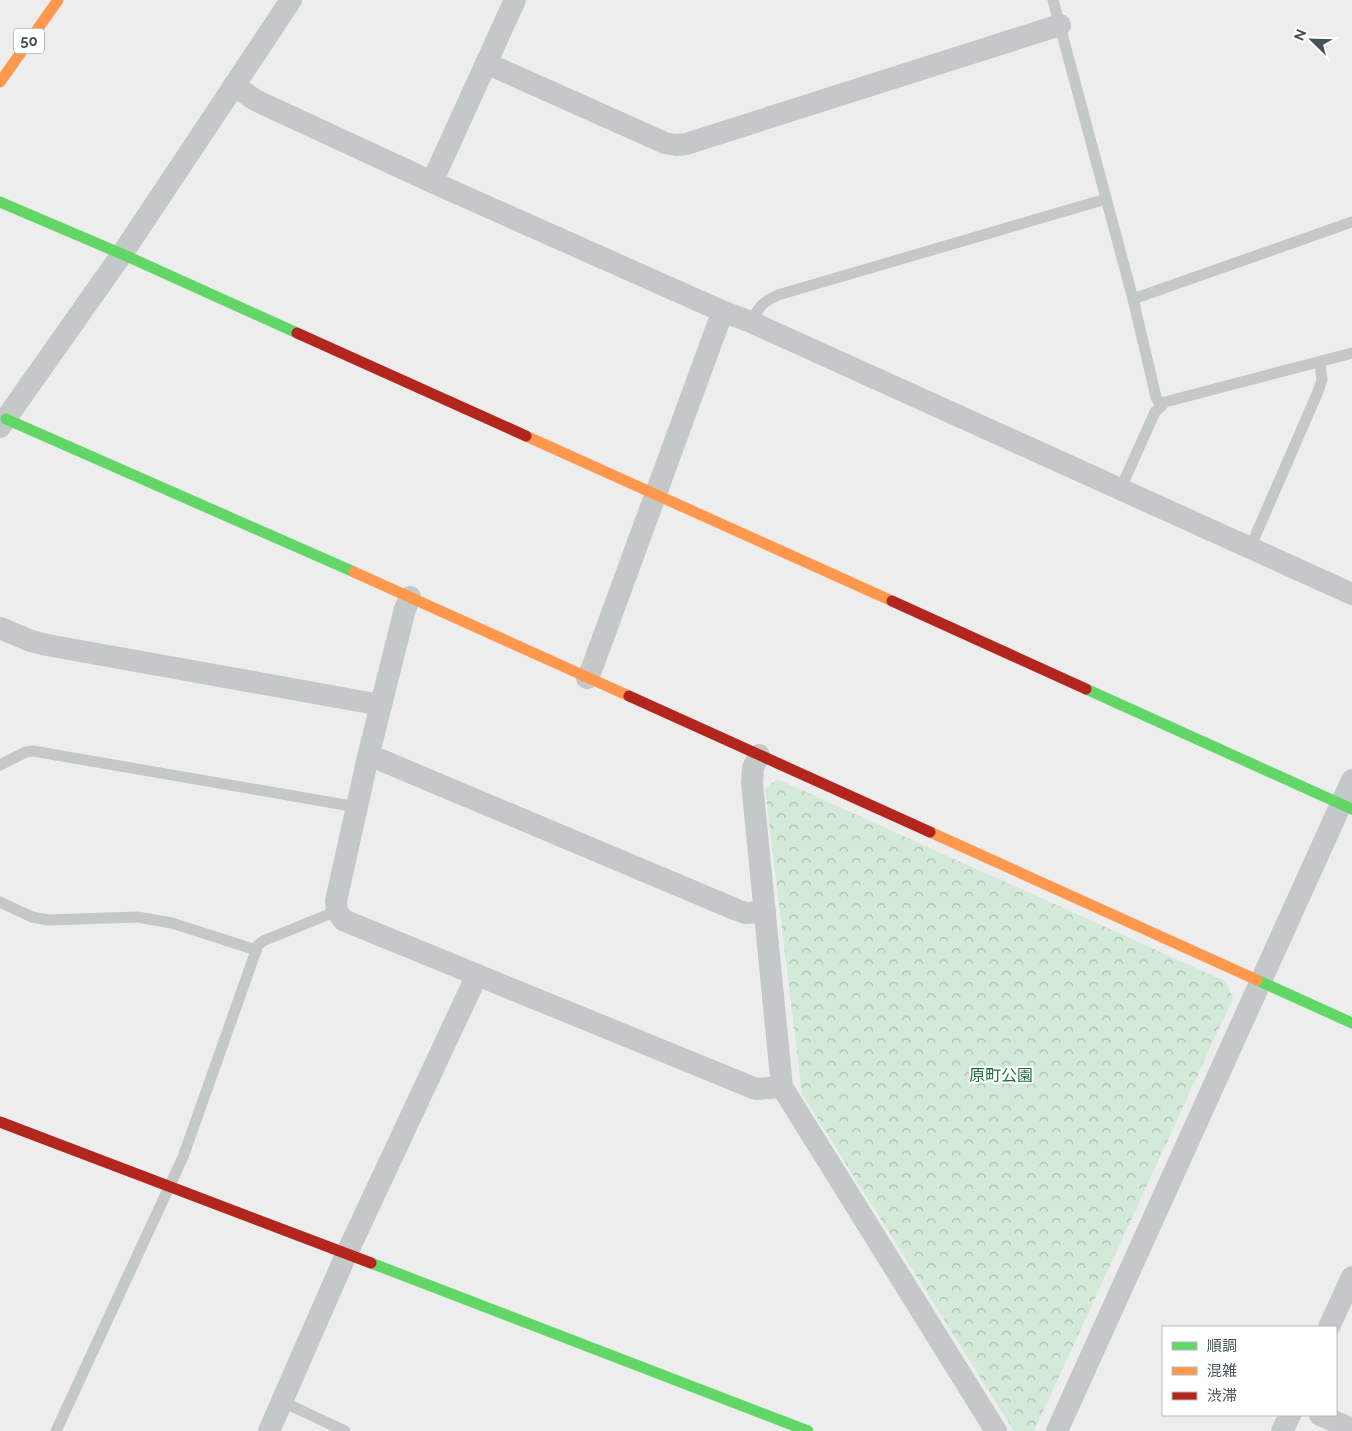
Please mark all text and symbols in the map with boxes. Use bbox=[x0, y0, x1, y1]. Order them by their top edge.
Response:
north arrow bbox=[1287, 15, 1337, 65]
text: N bbox=[1291, 27, 1309, 43]
road number: 50 bbox=[14, 28, 44, 54]
park label: 原町公園 bbox=[969, 1066, 1033, 1085]
legend bbox=[1162, 1326, 1337, 1416]
text: 順調 bbox=[1207, 1337, 1237, 1355]
text: 混雑 bbox=[1207, 1362, 1237, 1380]
text: 渋滞 bbox=[1207, 1387, 1237, 1405]

